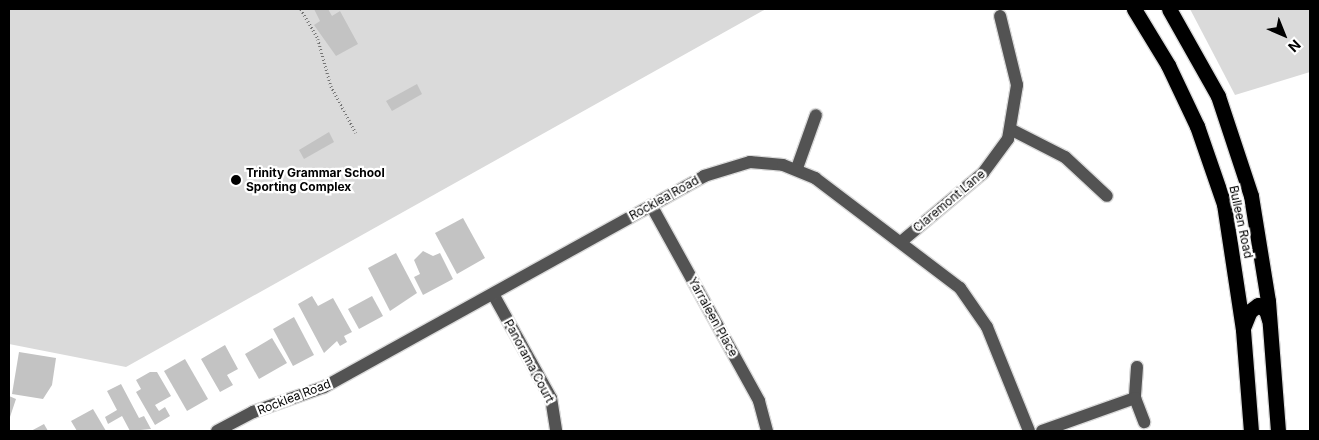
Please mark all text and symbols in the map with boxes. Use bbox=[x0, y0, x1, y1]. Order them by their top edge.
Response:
north arrow bbox=[1259, 10, 1309, 60]
text: N bbox=[1285, 36, 1305, 56]
place label: Trinity Grammar School Sporting Complex bbox=[246, 166, 385, 194]
street label: Claremont Lane bbox=[910, 167, 988, 235]
street label: Rocklea Road bbox=[627, 173, 701, 223]
marker: Trinity Grammar School Sporting Complex bbox=[230, 174, 242, 186]
street label: Bulleen Road bbox=[1226, 184, 1256, 260]
street label: Yarraleen Place bbox=[685, 275, 741, 359]
street label: Panorama Court bbox=[501, 317, 557, 405]
street label: Rocklea Road bbox=[255, 376, 333, 418]

